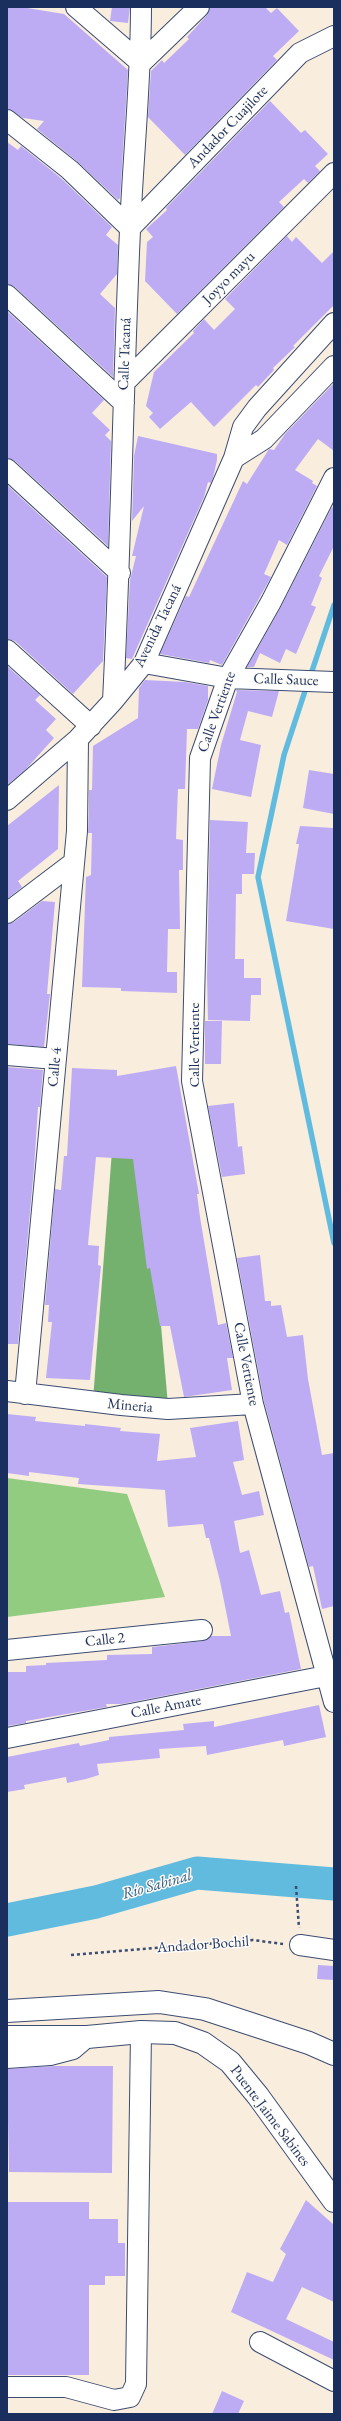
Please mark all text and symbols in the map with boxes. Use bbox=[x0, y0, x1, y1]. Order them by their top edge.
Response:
street label: Andador Cuajilote bbox=[184, 82, 272, 172]
street label: Joyyo mayu bbox=[199, 248, 259, 308]
street label: Calle Tacaná bbox=[115, 317, 135, 391]
street label: Avenida Tacaná bbox=[130, 582, 186, 670]
street label: Calle Vertiente bbox=[194, 669, 240, 755]
street label: Calle Sauce bbox=[253, 670, 319, 690]
street label: Calle Vertiente bbox=[186, 1003, 204, 1087]
street label: Calle 4 bbox=[44, 1046, 66, 1088]
street label: Calle Vertiente bbox=[229, 1321, 263, 1407]
street label: Mineria bbox=[106, 1395, 154, 1417]
street label: Calle 2 bbox=[84, 1629, 126, 1651]
street label: Calle Amate bbox=[129, 1691, 203, 1723]
water label: Río Sabinal bbox=[120, 1866, 194, 1904]
street label: Andador Bochil bbox=[156, 1933, 250, 1957]
street label: Puente Jaime Sabines bbox=[226, 2062, 314, 2170]

